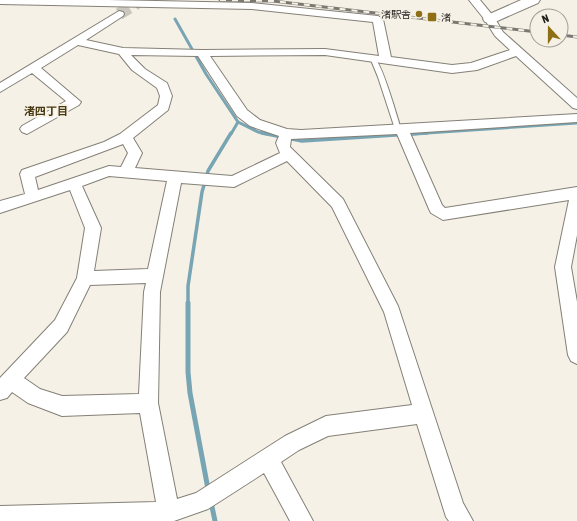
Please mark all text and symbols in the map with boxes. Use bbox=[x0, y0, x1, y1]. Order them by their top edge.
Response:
north arrow bbox=[529, 8, 569, 48]
place label: 渚駅舎 bbox=[381, 9, 411, 20]
marker: 渚駅舎 bbox=[414, 9, 424, 19]
marker: 渚 bbox=[426, 11, 438, 23]
place label: 渚 bbox=[441, 12, 451, 23]
text: N bbox=[540, 12, 551, 25]
district label: 渚四丁目 bbox=[24, 105, 68, 117]

